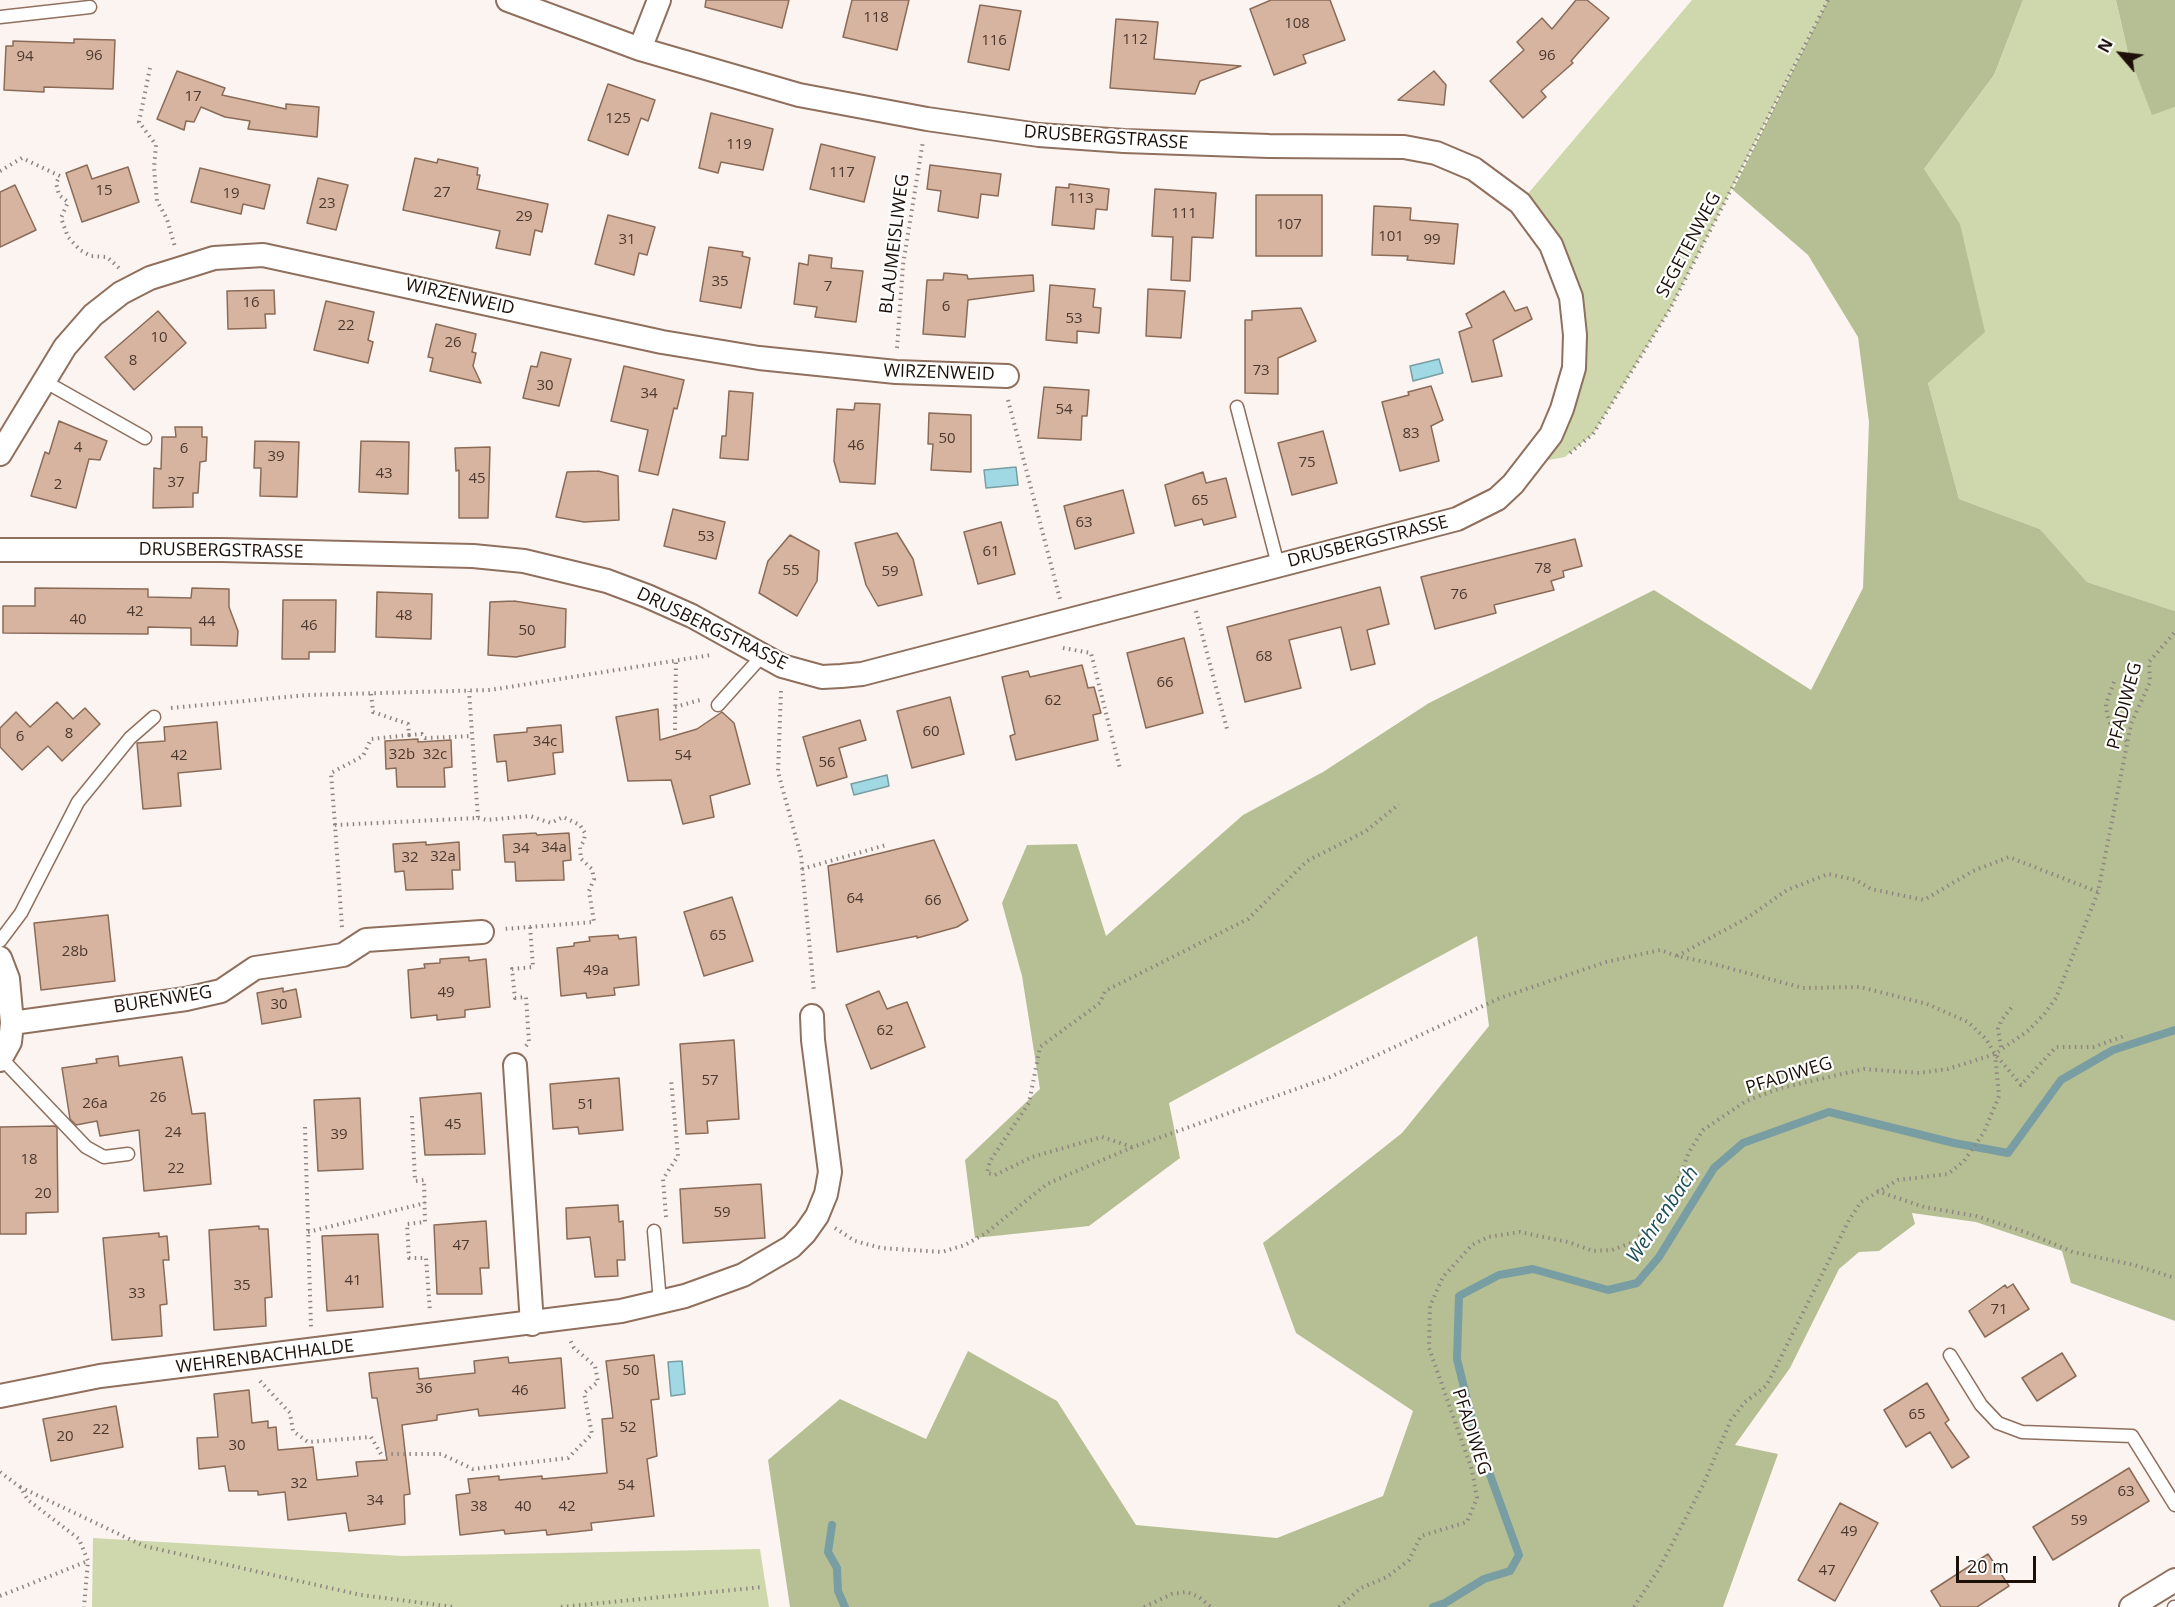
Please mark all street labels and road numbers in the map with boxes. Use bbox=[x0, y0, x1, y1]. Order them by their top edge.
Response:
street label: DRUSBERGSTRASSE bbox=[1023, 121, 1189, 155]
street label: BLAUMEISLIWEG bbox=[876, 173, 914, 315]
street label: SEGETENWEG bbox=[1652, 189, 1726, 301]
street label: WIRZENWEID bbox=[403, 274, 517, 320]
street label: WIRZENWEID bbox=[883, 360, 995, 386]
street label: DRUSBERGSTRASSE bbox=[1285, 512, 1451, 572]
street label: DRUSBERGSTRASSE bbox=[138, 539, 304, 563]
street label: DRUSBERGSTRASSE bbox=[633, 583, 791, 675]
street label: PFADIWEG bbox=[2103, 660, 2147, 752]
street label: BURENWEG bbox=[112, 982, 214, 1018]
street label: PFADIWEG bbox=[1743, 1053, 1835, 1099]
street label: WEHRENBACHHALDE bbox=[175, 1335, 355, 1379]
street label: PFADIWEG bbox=[1447, 1386, 1495, 1478]

